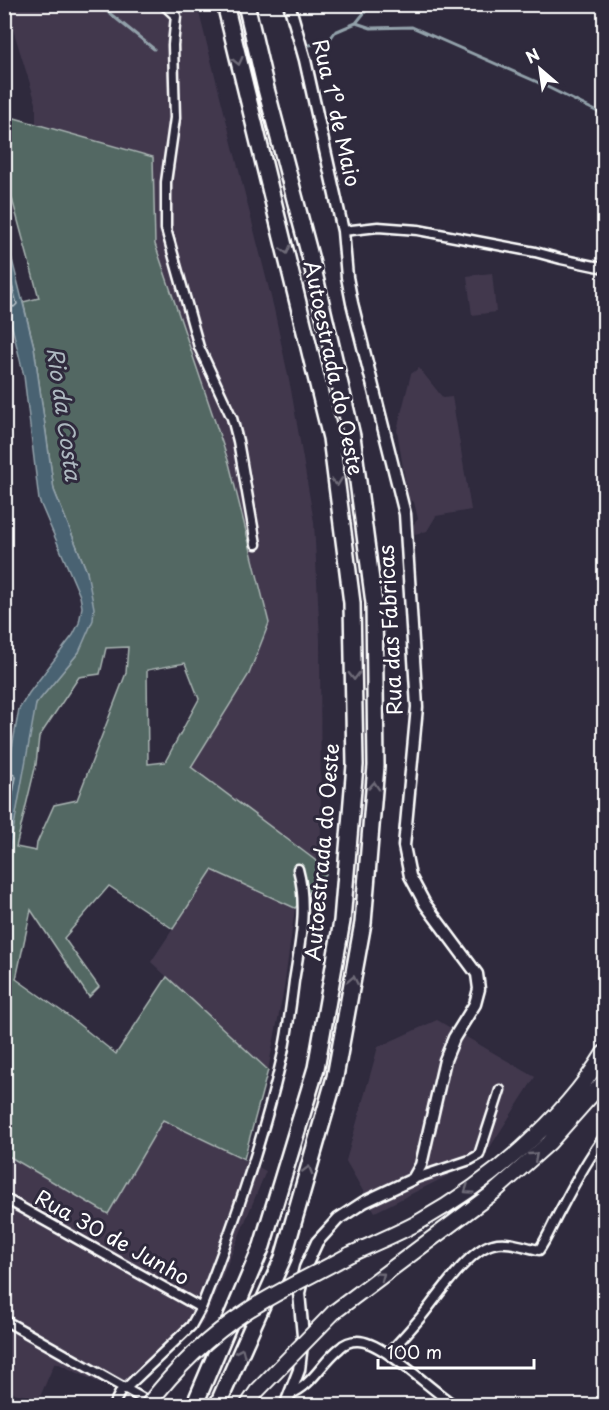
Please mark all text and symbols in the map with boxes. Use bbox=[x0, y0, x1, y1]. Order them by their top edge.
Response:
street label: Rua 1º de Maio bbox=[305, 36, 370, 189]
north arrow bbox=[510, 39, 570, 99]
text: N bbox=[521, 41, 544, 69]
one-way arrow bbox=[231, 56, 244, 66]
one-way arrow bbox=[279, 245, 292, 255]
street label: Autoestrada do Oeste bbox=[297, 257, 373, 478]
water label: Rio da Costa bbox=[40, 345, 91, 484]
one-way arrow bbox=[330, 477, 342, 486]
street label: Rua das Fábricas bbox=[369, 544, 409, 716]
one-way arrow bbox=[347, 671, 360, 680]
street label: Autoestrada do Oeste bbox=[296, 742, 346, 962]
one-way arrow bbox=[367, 782, 380, 791]
one-way arrow bbox=[346, 975, 359, 985]
one-way arrow bbox=[527, 1152, 538, 1163]
one-way arrow bbox=[301, 1165, 313, 1175]
street label: Rua 30 de Junho bbox=[30, 1180, 196, 1292]
one-way arrow bbox=[463, 1183, 474, 1194]
one-way arrow bbox=[374, 1272, 385, 1283]
scale bar bbox=[378, 1332, 534, 1370]
text: 100 m bbox=[387, 1338, 442, 1365]
one-way arrow bbox=[234, 1347, 246, 1358]

